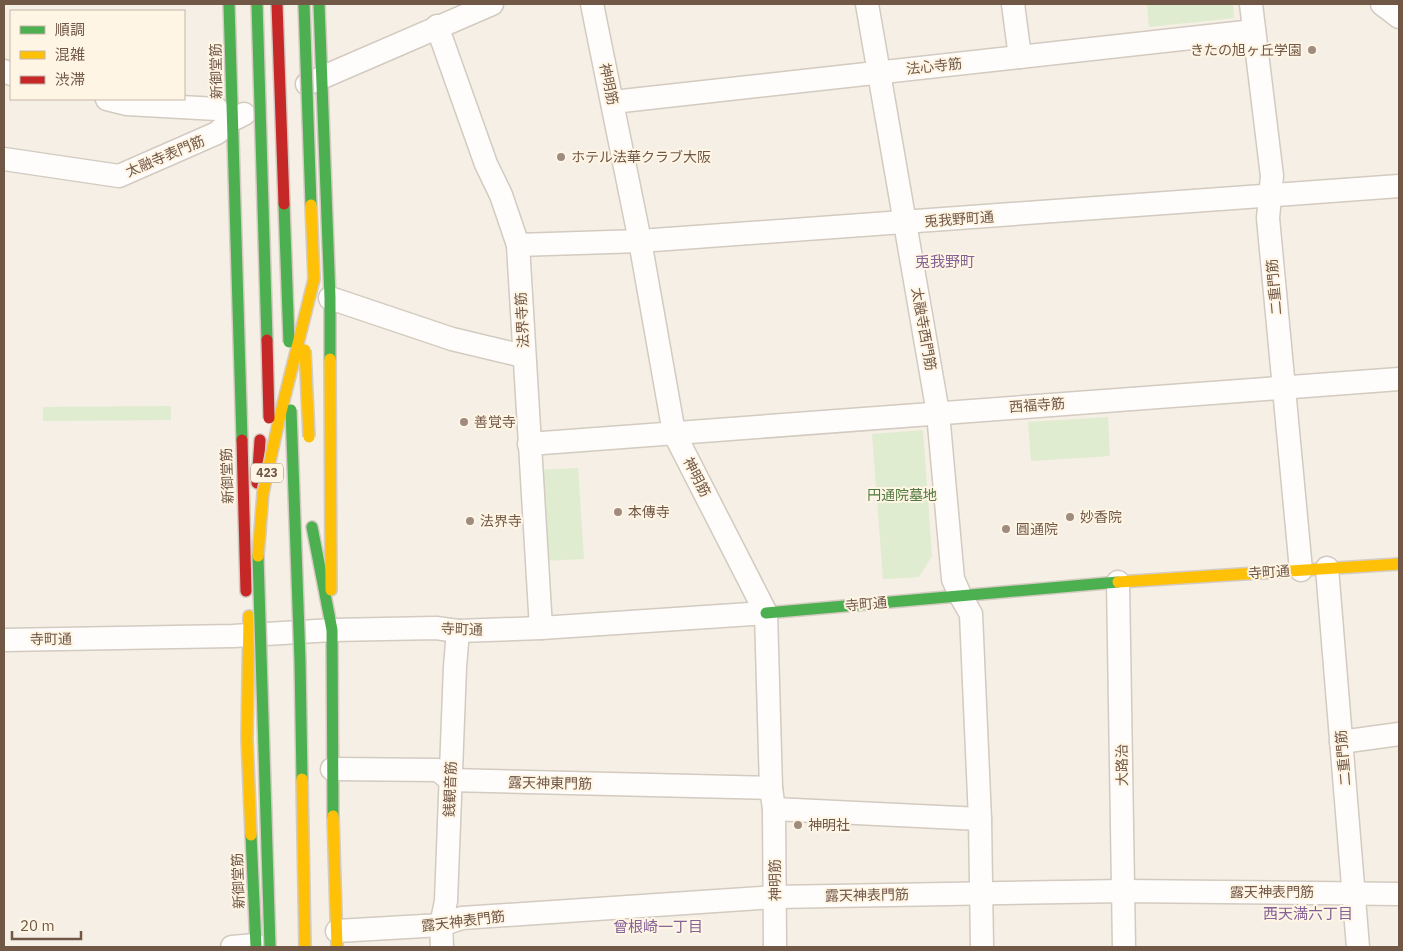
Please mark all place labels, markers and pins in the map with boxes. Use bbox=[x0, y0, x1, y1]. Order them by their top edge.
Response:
place label: きたの旭ヶ丘学園 bbox=[1190, 41, 1302, 59]
marker: きたの旭ヶ丘学園 bbox=[1306, 44, 1318, 56]
place label: ホテル法華クラブ大阪 bbox=[571, 148, 711, 166]
marker: ホテル法華クラブ大阪 bbox=[555, 151, 567, 163]
place label: 善覚寺 bbox=[474, 413, 516, 431]
marker: 善覚寺 bbox=[458, 416, 470, 428]
place label: 本傳寺 bbox=[628, 503, 670, 521]
marker: 本傳寺 bbox=[612, 506, 624, 518]
place label: 妙香院 bbox=[1080, 508, 1122, 526]
marker: 妙香院 bbox=[1064, 511, 1076, 523]
place label: 法界寺 bbox=[480, 512, 522, 530]
marker: 法界寺 bbox=[464, 515, 476, 527]
place label: 圓通院 bbox=[1016, 520, 1058, 538]
marker: 圓通院 bbox=[1000, 523, 1012, 535]
place label: 神明社 bbox=[808, 816, 850, 834]
marker: 神明社 bbox=[792, 819, 804, 831]

